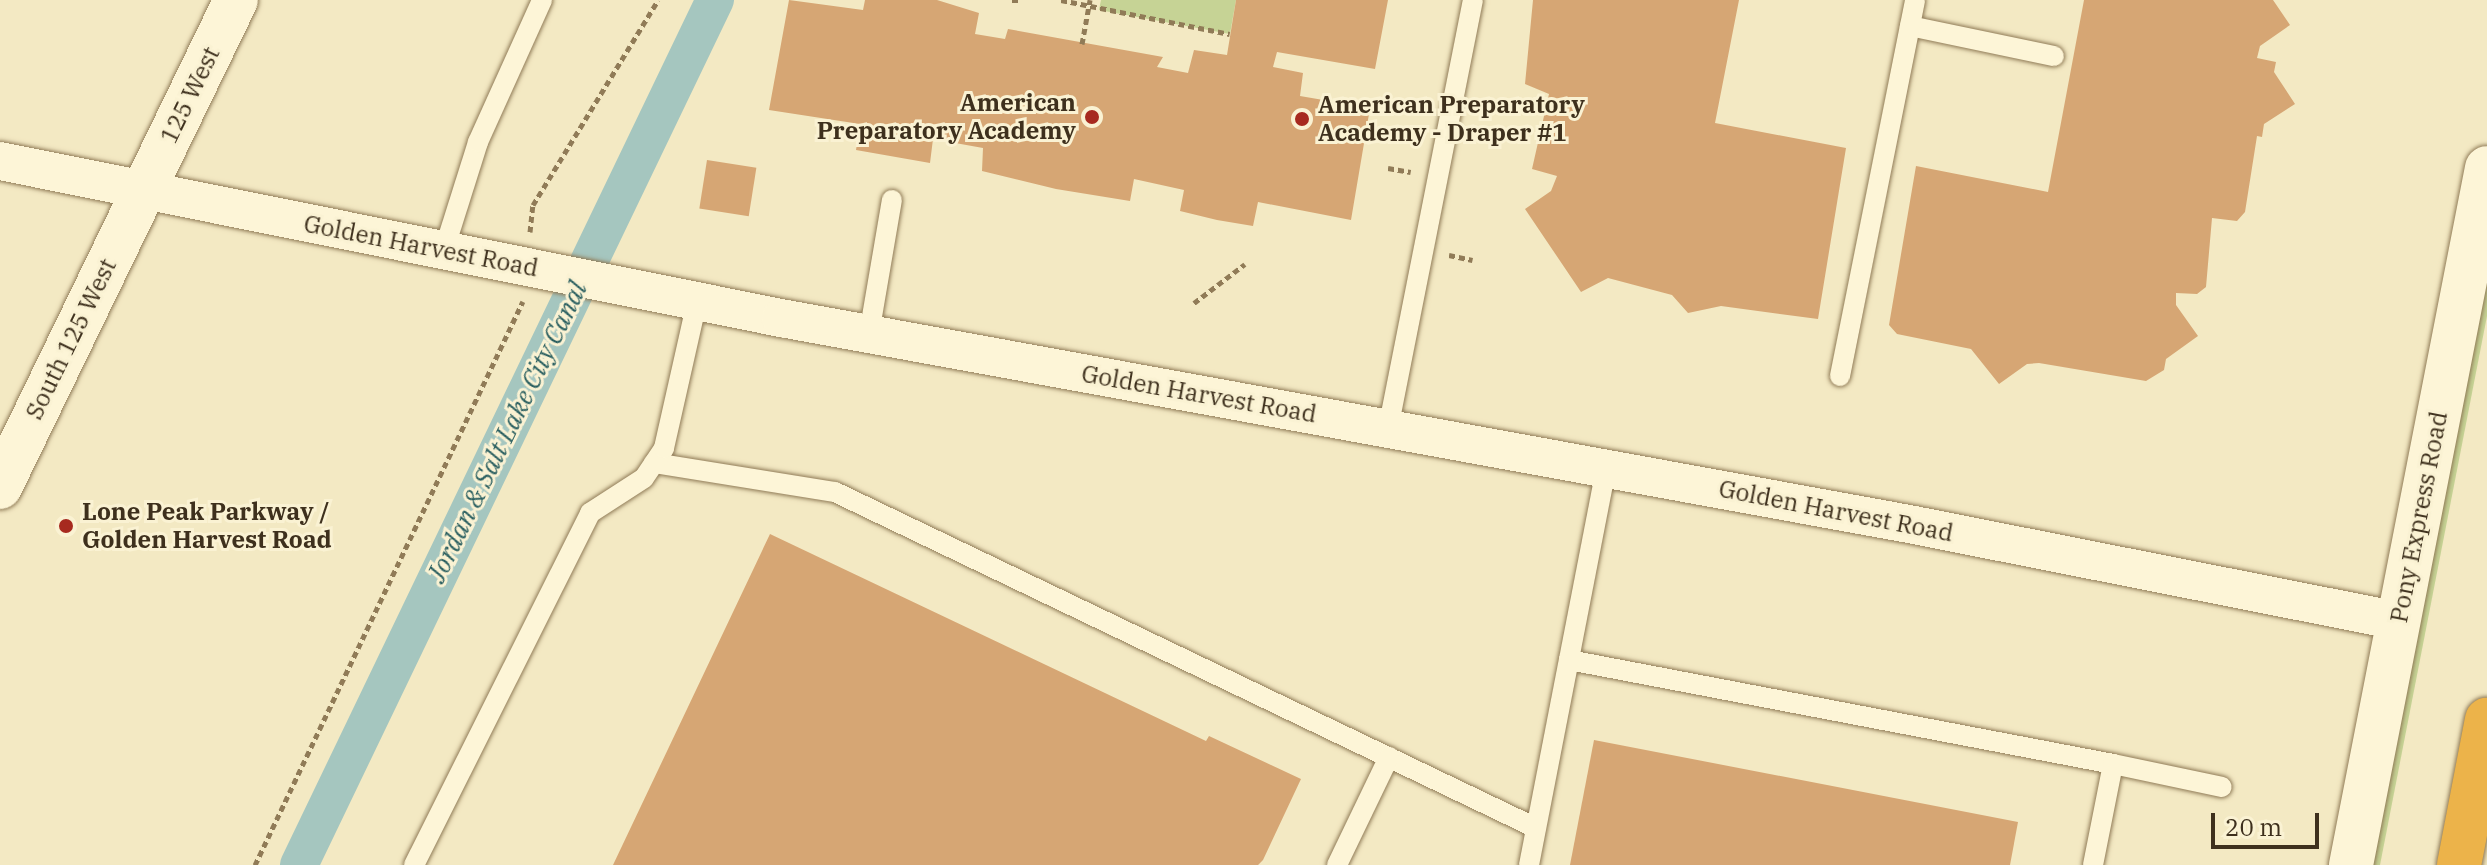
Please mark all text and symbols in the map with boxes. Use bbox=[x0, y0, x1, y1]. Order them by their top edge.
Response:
street label: 125 West bbox=[154, 42, 226, 148]
place label: American Preparatory Academy bbox=[817, 89, 1076, 145]
place label: American Preparatory Academy - Draper #1 bbox=[1318, 91, 1585, 147]
marker: American Preparatory Academy bbox=[1083, 108, 1101, 126]
marker: American Preparatory Academy - Draper #1 bbox=[1293, 110, 1311, 128]
street label: Golden Harvest Road bbox=[301, 209, 541, 283]
street label: South 125 West bbox=[20, 254, 122, 424]
water label: Jordan & Salt Lake City Canal bbox=[420, 277, 594, 587]
street label: Golden Harvest Road bbox=[1079, 359, 1319, 429]
street label: Pony Express Road bbox=[2384, 409, 2454, 625]
street label: Golden Harvest Road bbox=[1716, 474, 1956, 548]
place label: Lone Peak Parkway / Golden Harvest Road bbox=[82, 498, 332, 554]
marker: Lone Peak Parkway / Golden Harvest Road bbox=[57, 517, 75, 535]
scale bar bbox=[2215, 797, 2323, 847]
text: 20 m bbox=[2225, 811, 2282, 843]

